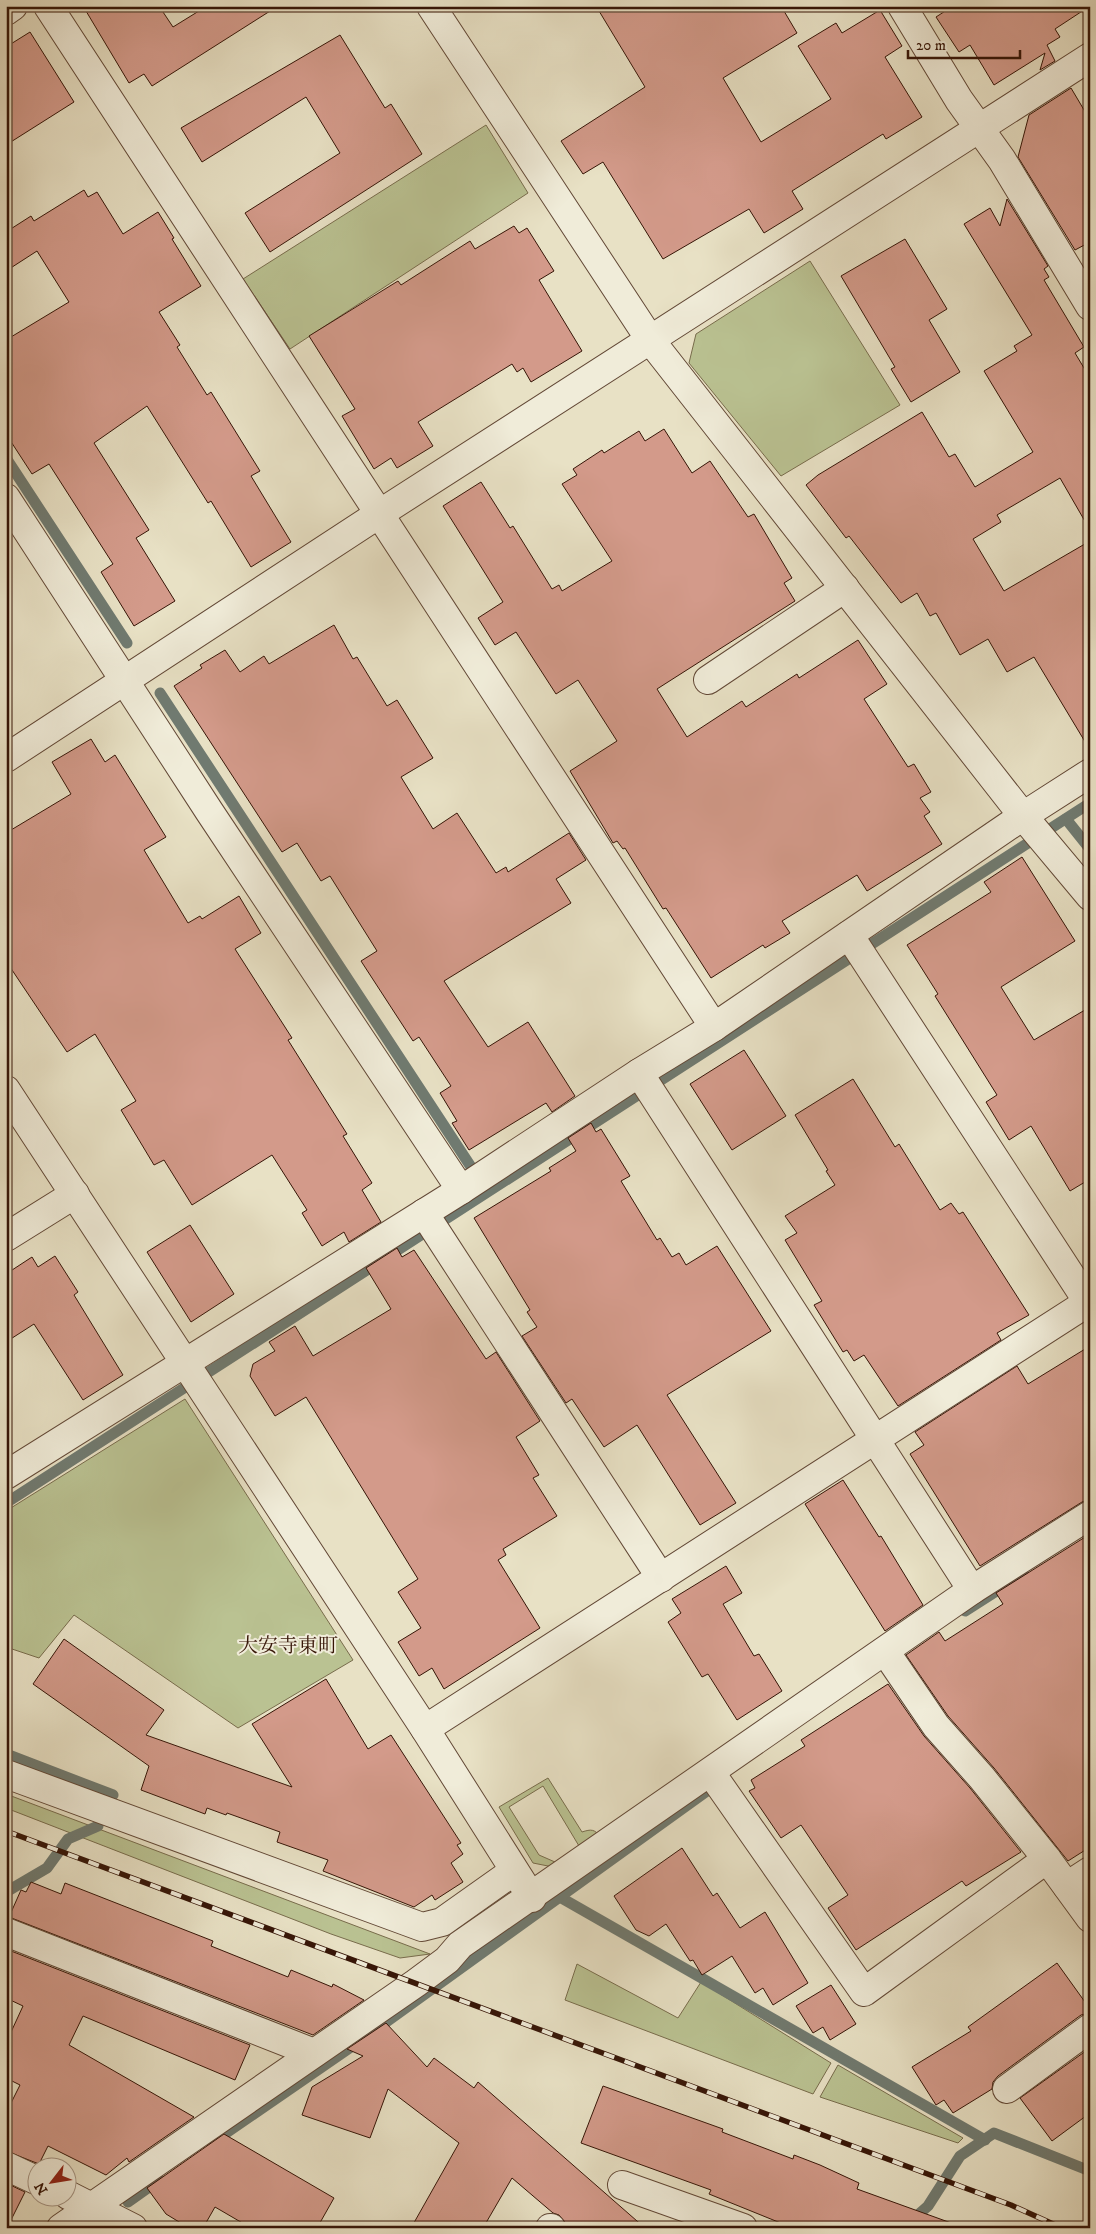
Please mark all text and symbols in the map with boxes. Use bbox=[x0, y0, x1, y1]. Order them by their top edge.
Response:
scale bar bbox=[908, 28, 1021, 60]
text: 20 m bbox=[916, 36, 946, 55]
district label: 大安寺東町 bbox=[238, 1634, 338, 1659]
north arrow bbox=[28, 2156, 78, 2206]
text: N bbox=[31, 2178, 52, 2198]

